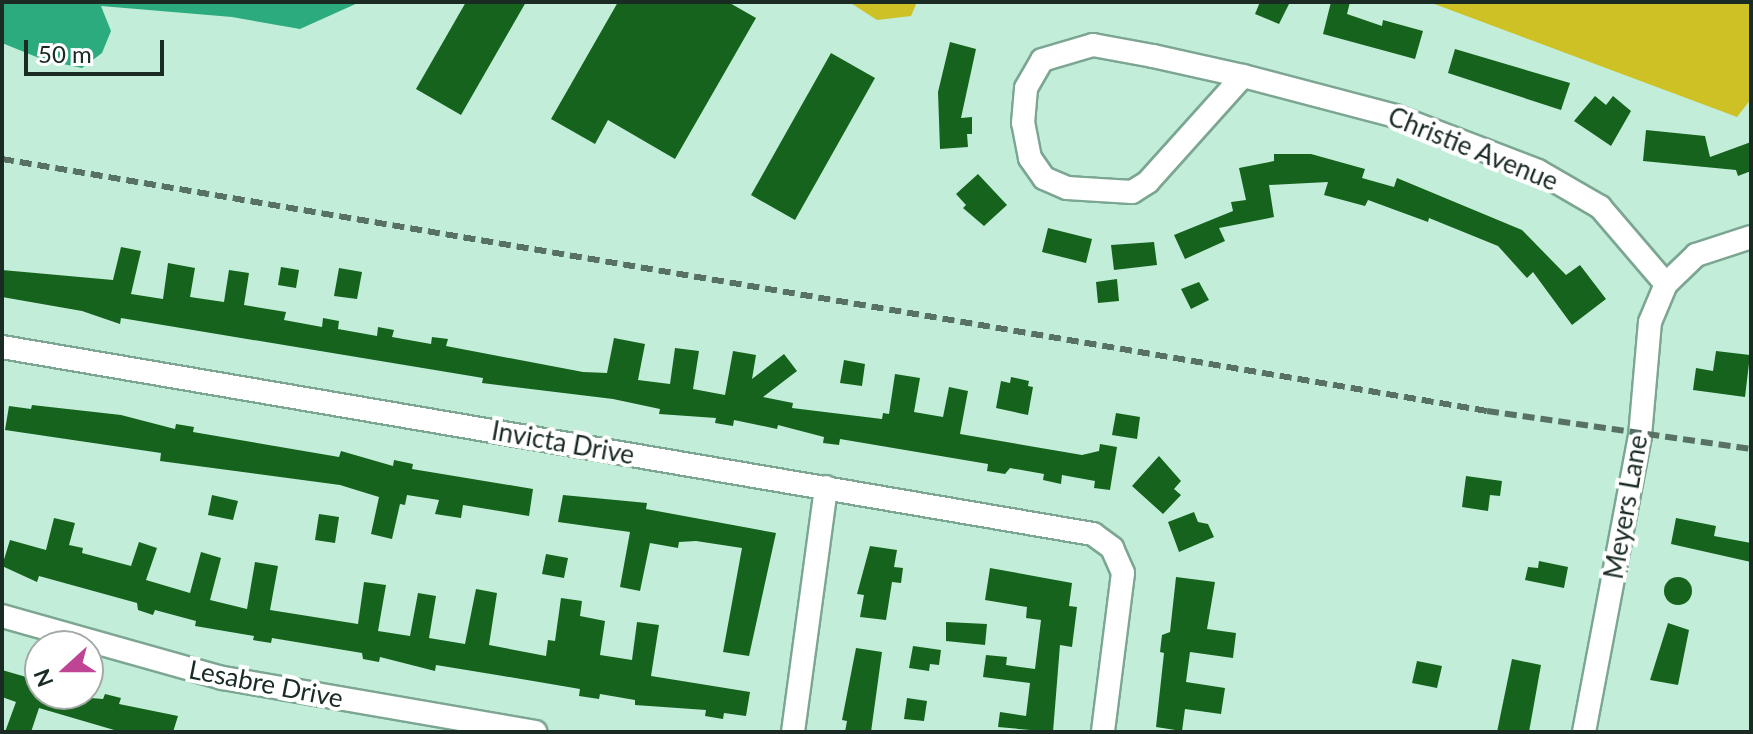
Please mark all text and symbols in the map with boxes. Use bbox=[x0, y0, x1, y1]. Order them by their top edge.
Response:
scale bar bbox=[28, 24, 168, 74]
text: 50 m bbox=[38, 39, 92, 68]
street label: Christie Avenue bbox=[1383, 101, 1563, 197]
street label: Invicta Drive bbox=[489, 415, 637, 471]
street label: Meyers Lane bbox=[1598, 433, 1654, 581]
north arrow bbox=[24, 630, 104, 710]
street label: Lesabre Drive bbox=[186, 654, 346, 714]
text: N bbox=[27, 665, 59, 691]

